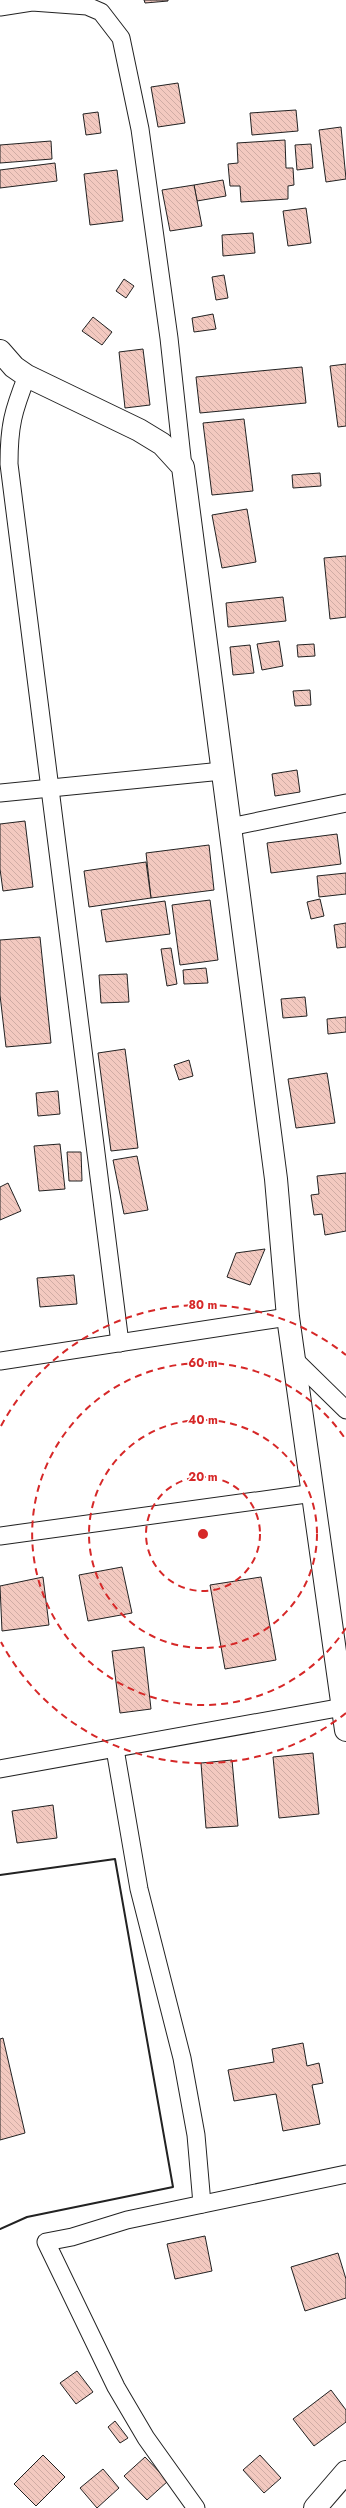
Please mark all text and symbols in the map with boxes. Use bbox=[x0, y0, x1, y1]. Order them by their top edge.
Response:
text: 80 m bbox=[189, 1296, 218, 1314]
text: 60 m bbox=[188, 1354, 218, 1372]
text: 40 m bbox=[188, 1411, 218, 1429]
text: 20 m bbox=[188, 1468, 218, 1486]
centre of rings bbox=[196, 1527, 210, 1541]

